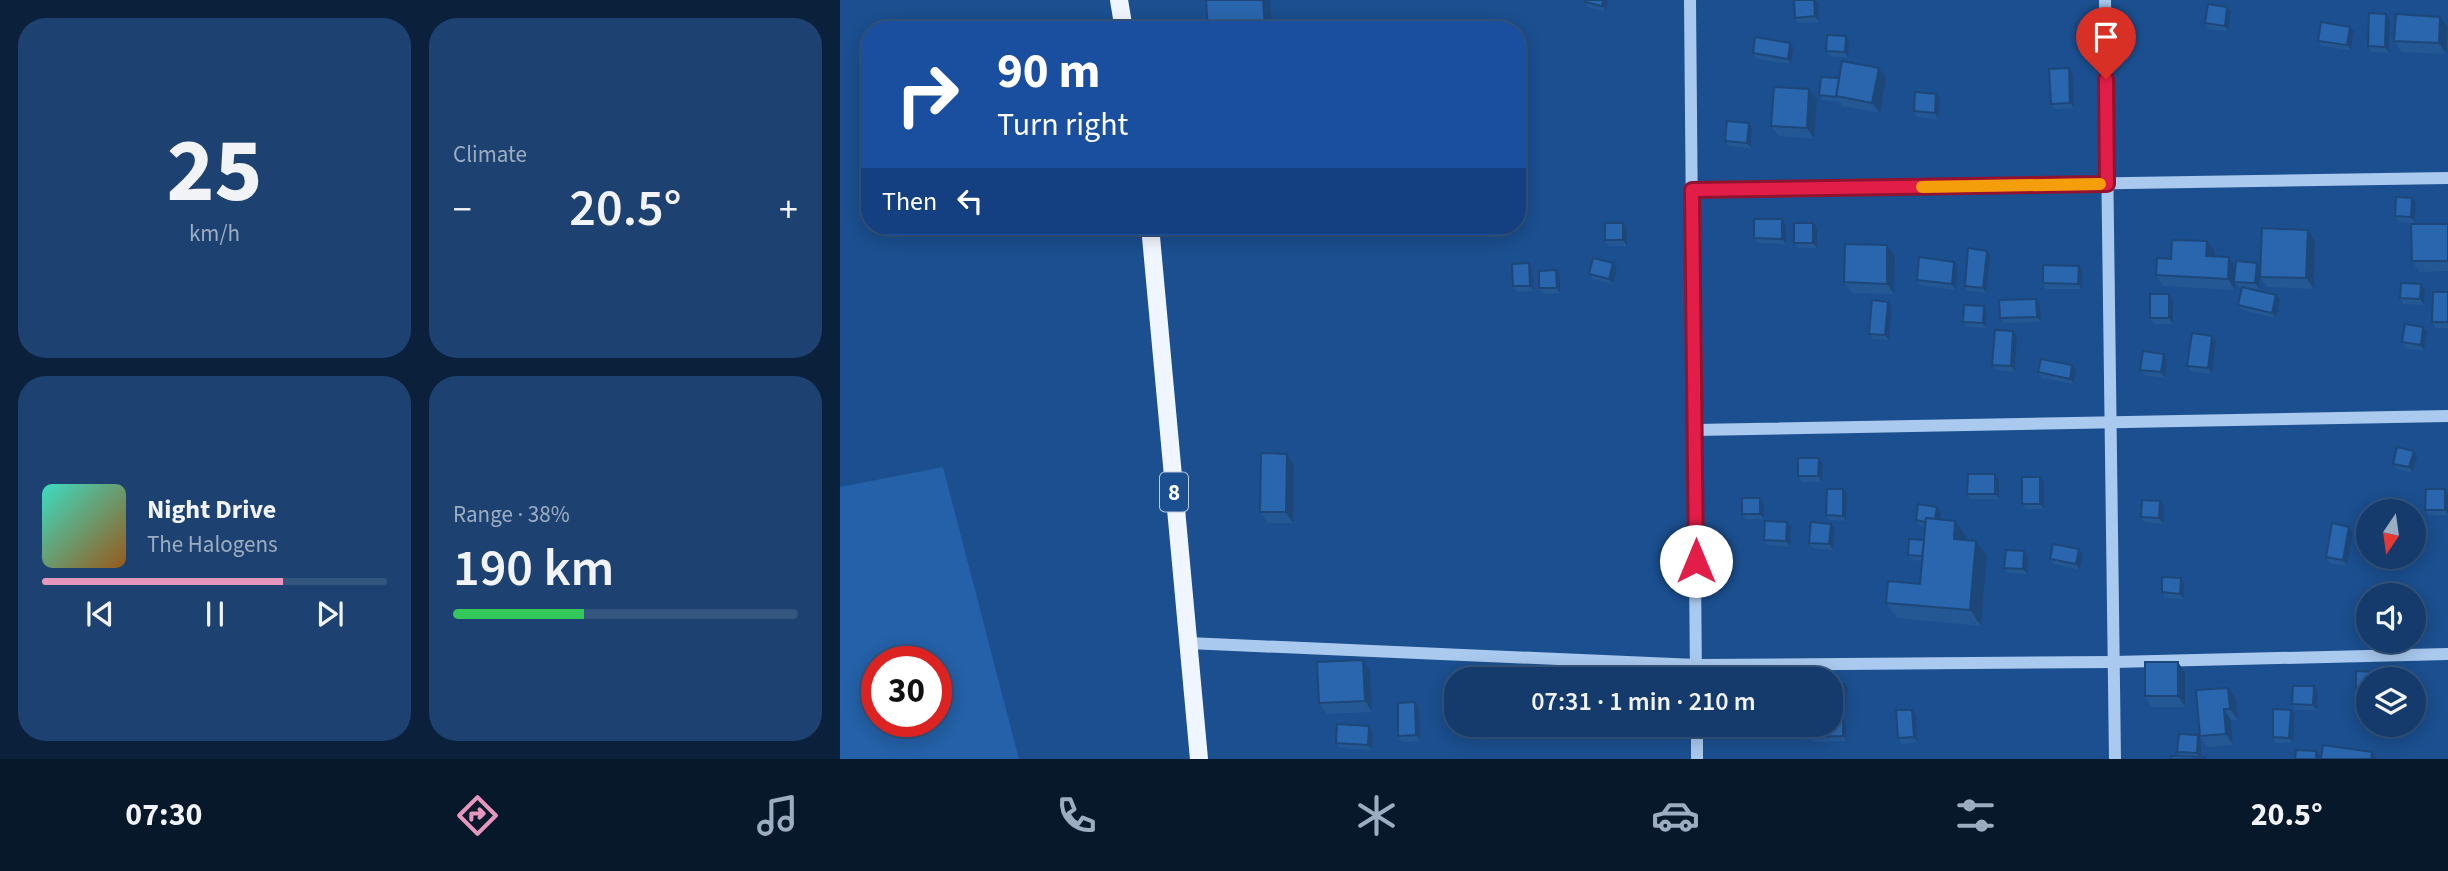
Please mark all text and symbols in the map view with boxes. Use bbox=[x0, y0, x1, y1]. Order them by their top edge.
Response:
pin bbox=[2076, 7, 2136, 79]
icon: arrive bbox=[2087, 18, 2125, 56]
text: 90 m bbox=[997, 37, 1101, 107]
icon: right bbox=[882, 49, 973, 140]
text: Turn right bbox=[997, 102, 1128, 148]
text: 25 bbox=[166, 107, 263, 236]
text: Climate bbox=[453, 138, 527, 171]
text: 20.5° bbox=[569, 172, 682, 246]
icon: left bbox=[951, 182, 989, 220]
text: − bbox=[453, 183, 472, 237]
text: + bbox=[779, 183, 798, 237]
text: Then bbox=[882, 183, 937, 220]
text: km/h bbox=[189, 217, 240, 250]
road number: 8 bbox=[1160, 472, 1188, 512]
text: Night Drive bbox=[147, 491, 276, 528]
text: Range · 38% bbox=[453, 498, 570, 531]
north arrow bbox=[2356, 499, 2426, 569]
map controls bbox=[2356, 499, 2426, 737]
position arrow bbox=[1659, 524, 1733, 598]
text: The Halogens bbox=[147, 528, 278, 561]
text: 190 km bbox=[453, 532, 614, 606]
button: sound bbox=[2356, 583, 2426, 653]
icon: previous bbox=[81, 595, 119, 633]
icon: pause bbox=[196, 595, 234, 633]
icon: next bbox=[311, 595, 349, 633]
speed limit sign: 30 bbox=[861, 646, 952, 737]
button: layers bbox=[2356, 667, 2426, 737]
text: 07:31 · 1 min · 210 m bbox=[1531, 683, 1756, 720]
icon: directions bbox=[453, 791, 502, 840]
icon: music bbox=[753, 791, 802, 840]
icon: phone bbox=[1052, 791, 1101, 840]
icon: climate bbox=[1352, 791, 1401, 840]
icon: car bbox=[1651, 791, 1700, 840]
icon: filters bbox=[1951, 791, 2000, 840]
text: 07:30 bbox=[125, 792, 202, 838]
text: 20.5° bbox=[2251, 792, 2323, 838]

